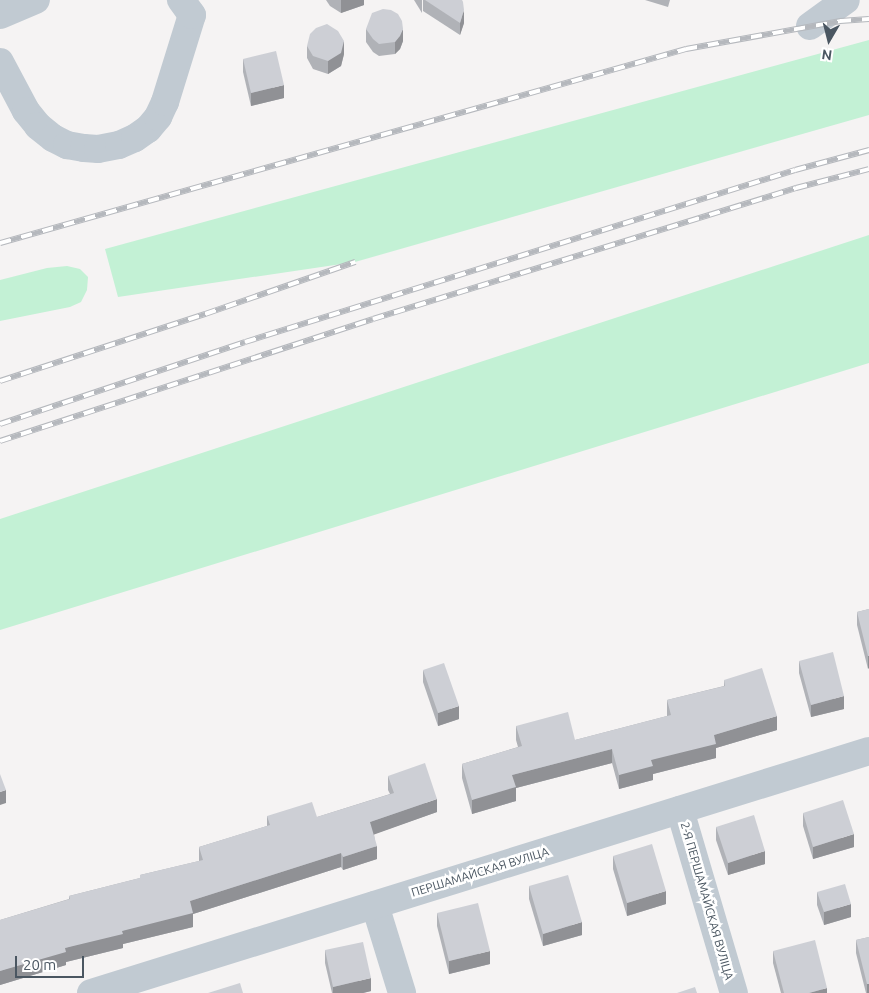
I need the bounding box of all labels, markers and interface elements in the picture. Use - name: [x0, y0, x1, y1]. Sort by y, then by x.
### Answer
- north arrow: [804, 15, 854, 65]
- text: N: [821, 46, 833, 64]
- street label: 2-Я ПЕРШАМАЙСКАЯ ВУЛІЦА: [678, 820, 736, 982]
- street label: ПЕРШАМАЙСКАЯ ВУЛІЦА: [409, 844, 551, 900]
- scale bar: [18, 946, 86, 978]
- text: 20 m: [23, 956, 56, 973]

